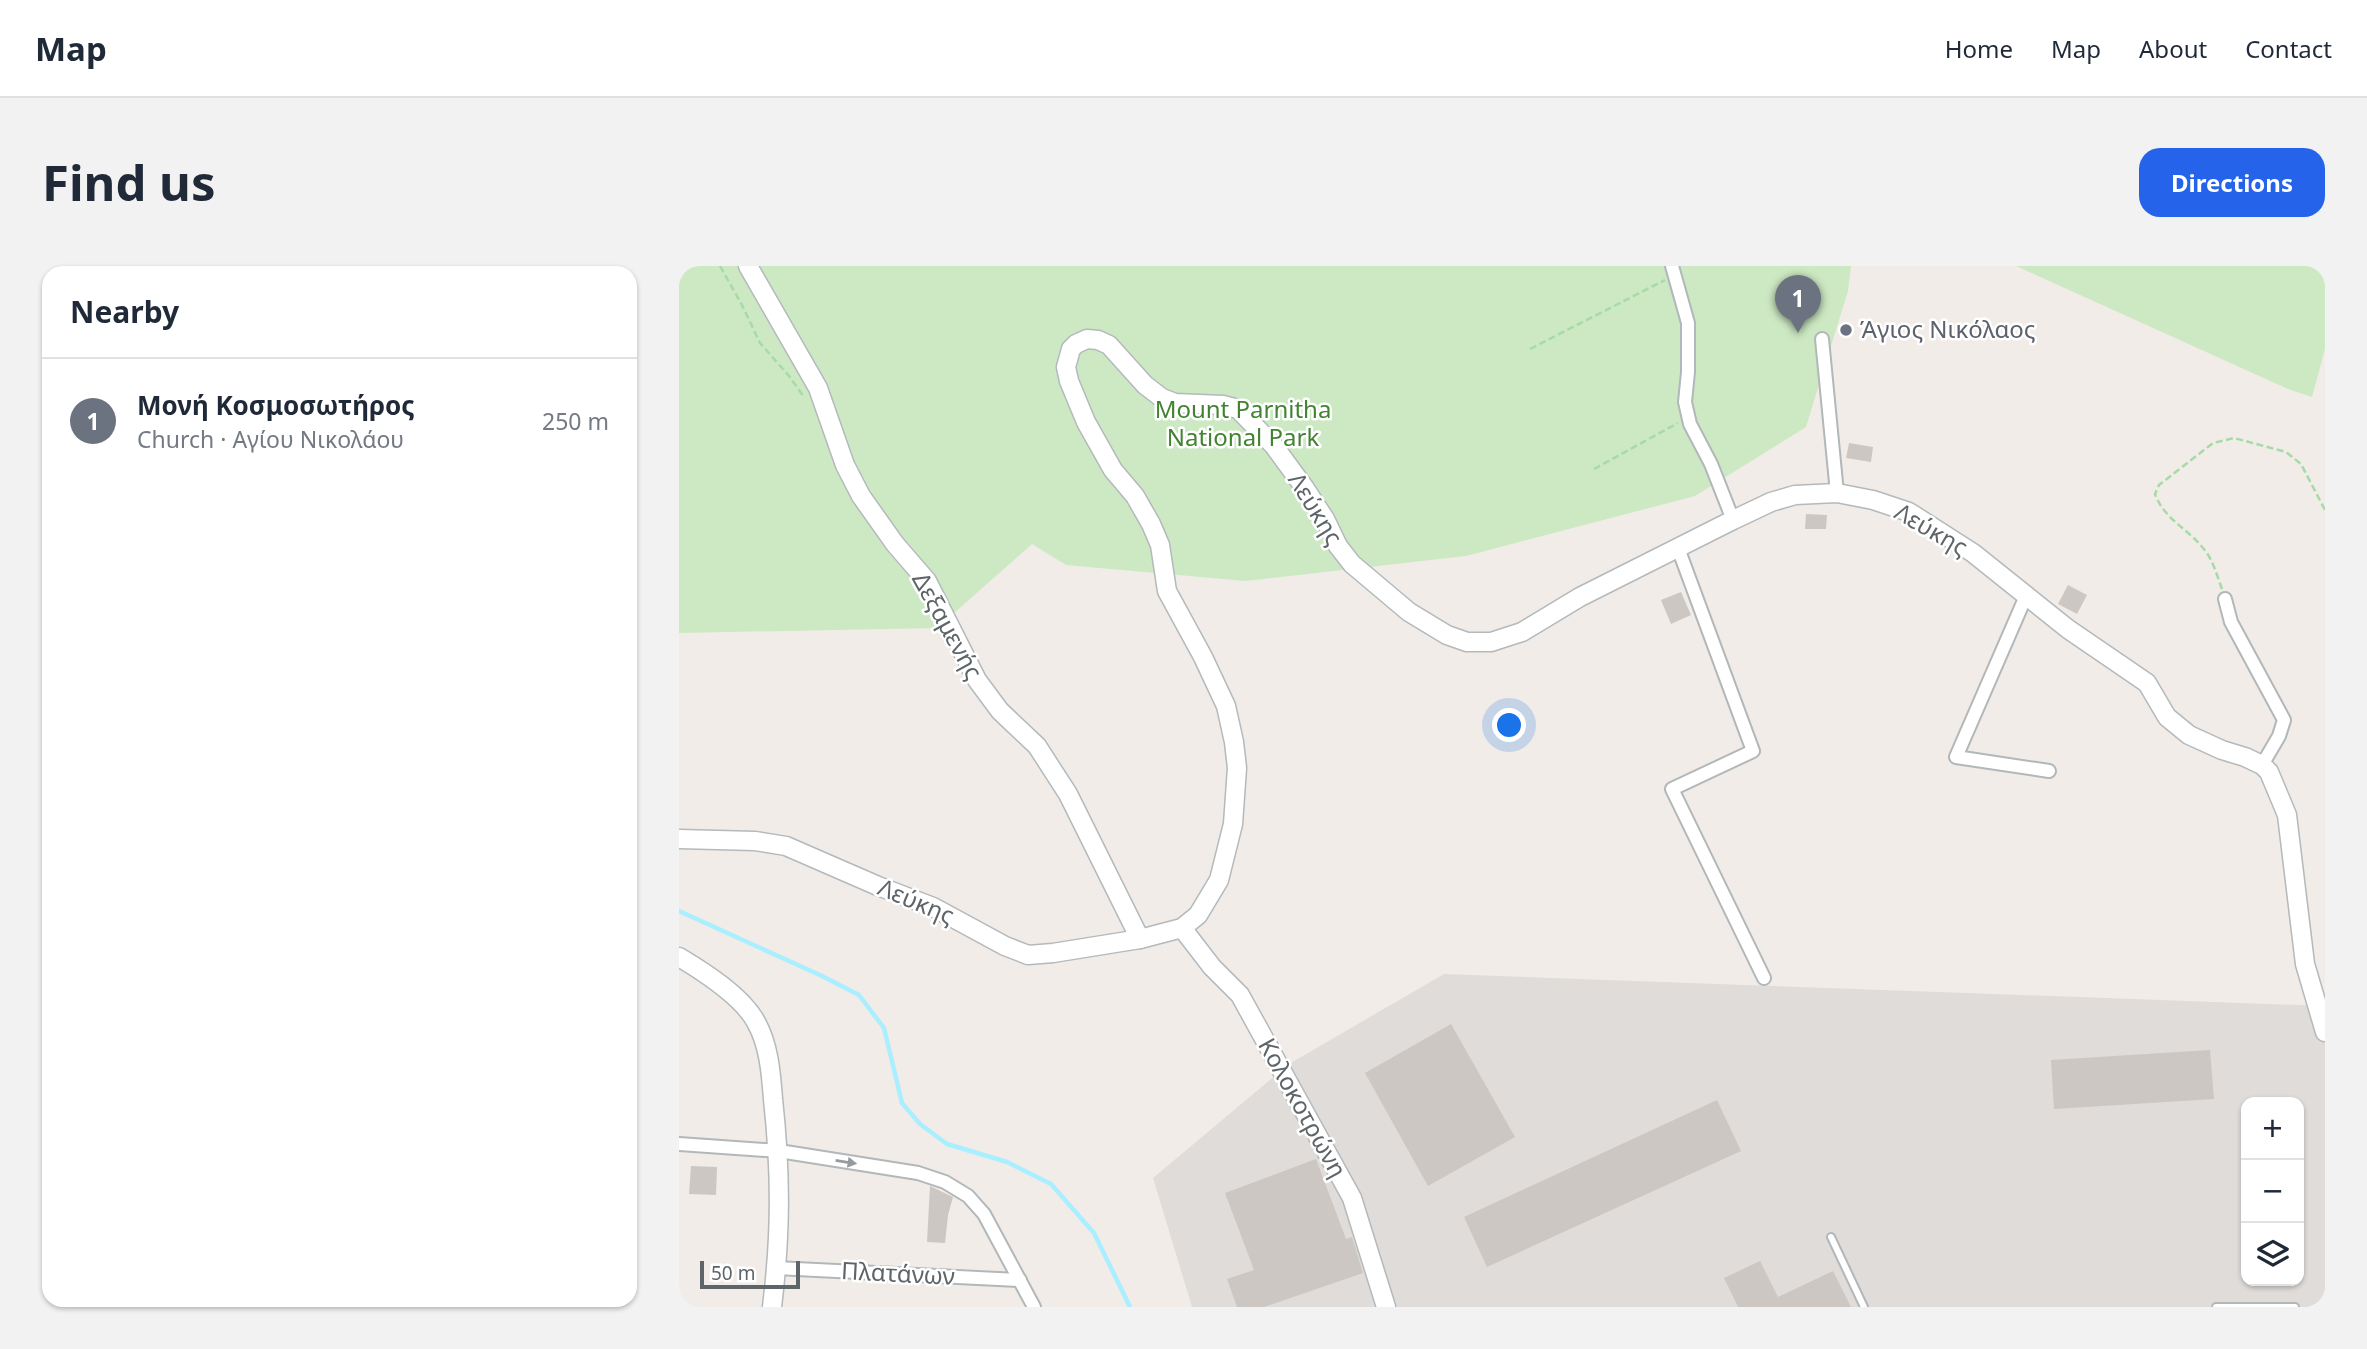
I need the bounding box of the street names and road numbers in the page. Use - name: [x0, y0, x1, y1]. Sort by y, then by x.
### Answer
- street label: Λεύκης: [1281, 466, 1351, 551]
- street label: Λεύκης: [1889, 495, 1974, 563]
- street label: Δεξαμενής: [905, 566, 991, 685]
- street label: Λεύκης: [874, 870, 960, 931]
- street label: Κολοκοτρώνη: [1251, 1032, 1355, 1183]
- street label: Πλατάνων: [840, 1253, 956, 1292]

